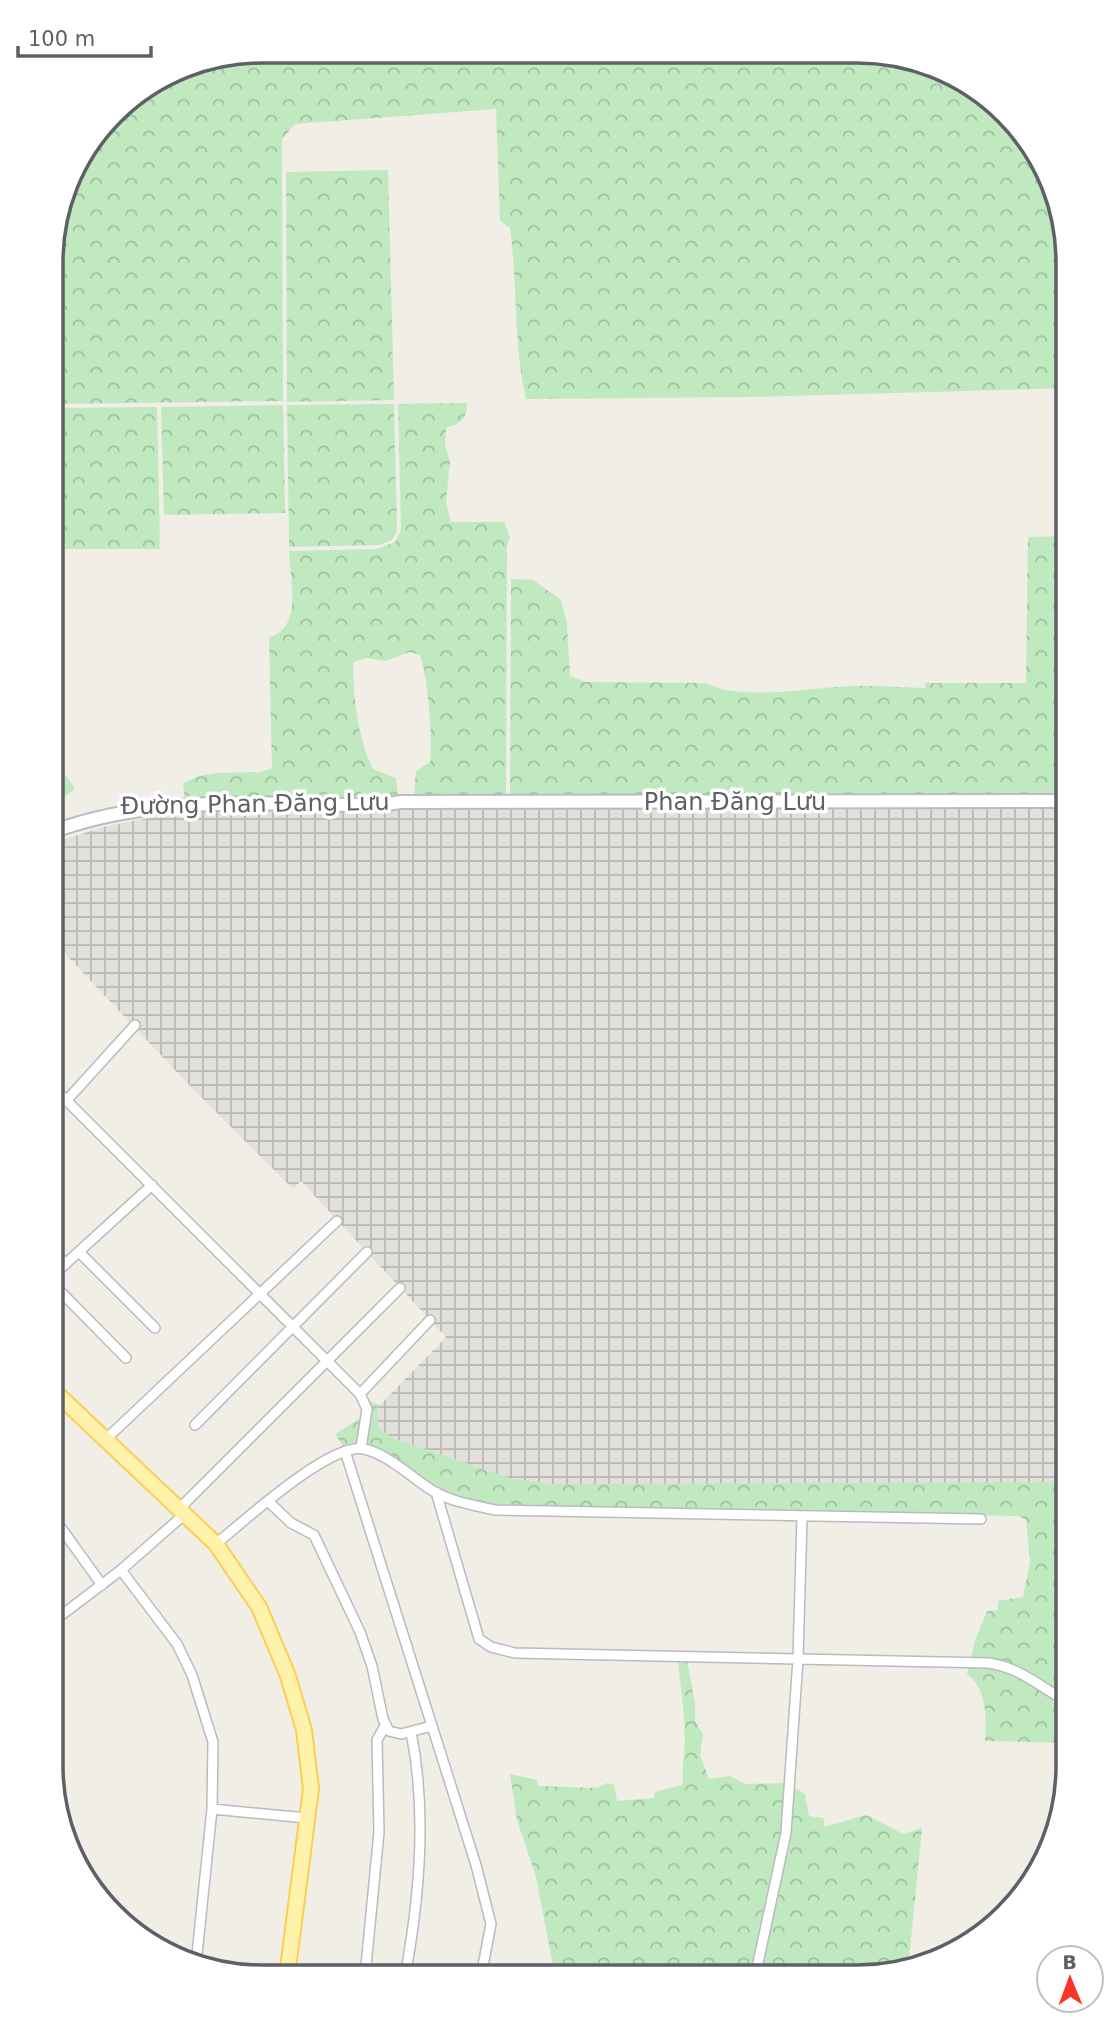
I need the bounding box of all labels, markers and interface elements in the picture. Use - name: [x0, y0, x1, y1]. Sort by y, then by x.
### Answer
- scale bar: [18, 14, 150, 58]
- text: 100 m: [28, 27, 95, 51]
- street label: Đường Phan Đăng Lưu: [120, 788, 390, 820]
- street label: Phan Đăng Lưu: [644, 788, 826, 816]
- north arrow: [1035, 1944, 1105, 2014]
- text: B: [1062, 1951, 1077, 1973]

